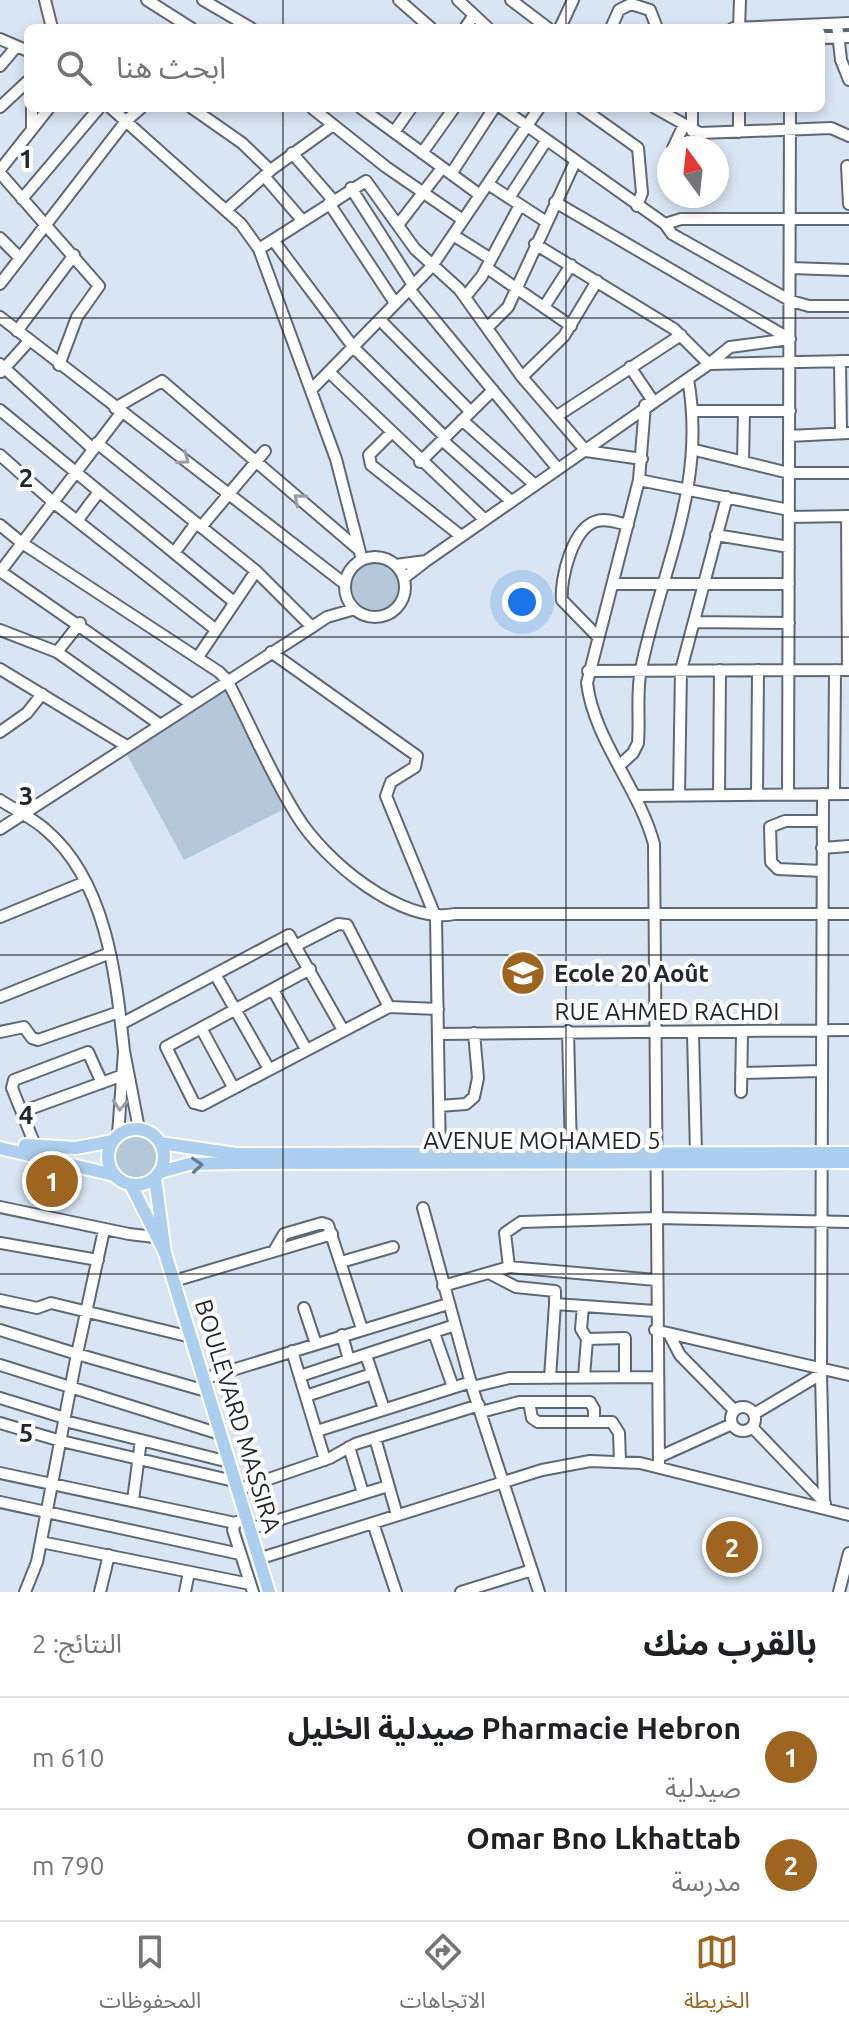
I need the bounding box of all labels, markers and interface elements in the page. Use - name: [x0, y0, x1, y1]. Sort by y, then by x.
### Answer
- search box: [24, 24, 825, 112]
- icon: search: [52, 46, 96, 90]
- text: ابحث هنا: [116, 50, 226, 84]
- north arrow: [657, 136, 729, 208]
- text: 1: [19, 144, 33, 173]
- one-way arrow: [175, 450, 190, 464]
- text: 2: [19, 463, 33, 492]
- one-way arrow: [293, 494, 308, 509]
- your location: [502, 582, 542, 622]
- text: 3: [19, 781, 33, 810]
- school or university icon: Ecole 20 Août: [499, 949, 547, 997]
- place label: Ecole 20 Août: [554, 960, 709, 987]
- street label: RUE AHMED RACHDI: [555, 998, 779, 1025]
- one-way arrow: [112, 1099, 129, 1112]
- text: 4: [19, 1100, 33, 1129]
- street label: AVENUE MOHAMED 5: [423, 1127, 661, 1154]
- pin: 1: [26, 1151, 78, 1211]
- one-way arrow: [191, 1157, 204, 1174]
- street label: BOULEVARD MASSIRA: [190, 1296, 286, 1536]
- text: 5: [19, 1418, 33, 1447]
- pin: 2: [706, 1517, 758, 1577]
- text: بالقرب منك: [643, 1623, 817, 1661]
- text: النتائج: 2: [32, 1629, 122, 1658]
- text: Pharmacie Hebron صيدلية الخليل: [288, 1711, 741, 1745]
- text: 610 m: [32, 1743, 104, 1772]
- text: 1: [784, 1743, 798, 1772]
- text: صيدلية: [665, 1773, 741, 1802]
- text: Omar Bno Lkhattab: [466, 1821, 741, 1855]
- text: 790 m: [32, 1851, 104, 1880]
- text: 2: [784, 1851, 798, 1880]
- text: مدرسة: [672, 1867, 741, 1896]
- tab: المحفوظات: [99, 1930, 201, 2024]
- tab: الاتجاهات: [400, 1930, 486, 2024]
- tab: الخريطة: [684, 1930, 750, 2024]

